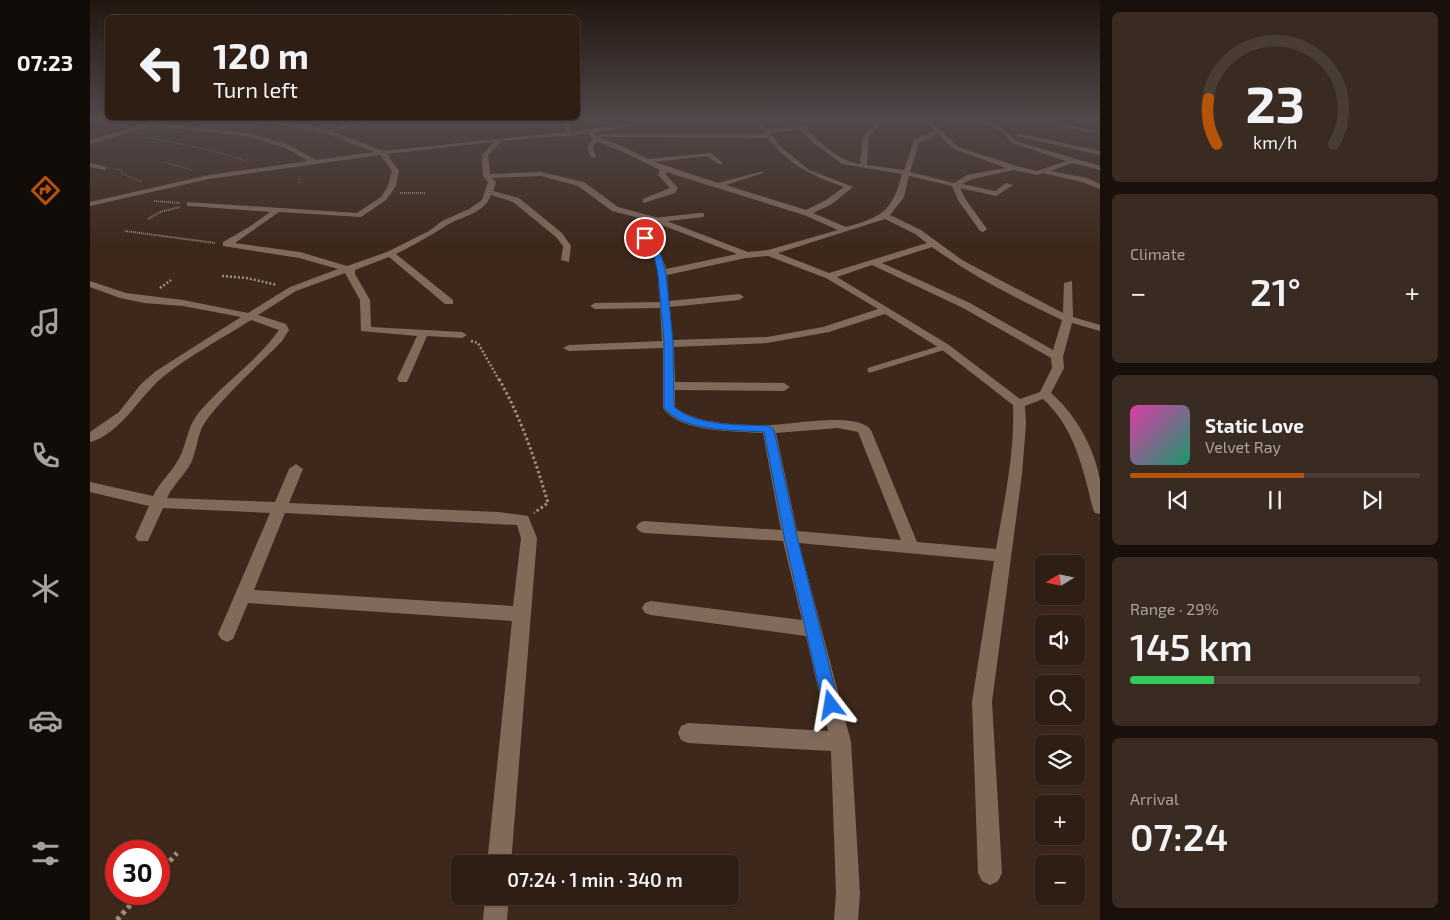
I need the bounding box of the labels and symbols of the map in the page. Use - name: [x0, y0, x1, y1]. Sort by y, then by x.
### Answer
- pin: [624, 217, 666, 259]
- north arrow: [1035, 555, 1085, 605]
- position arrow: [804, 678, 856, 730]
- speed limit sign: 30: [105, 840, 170, 905]

